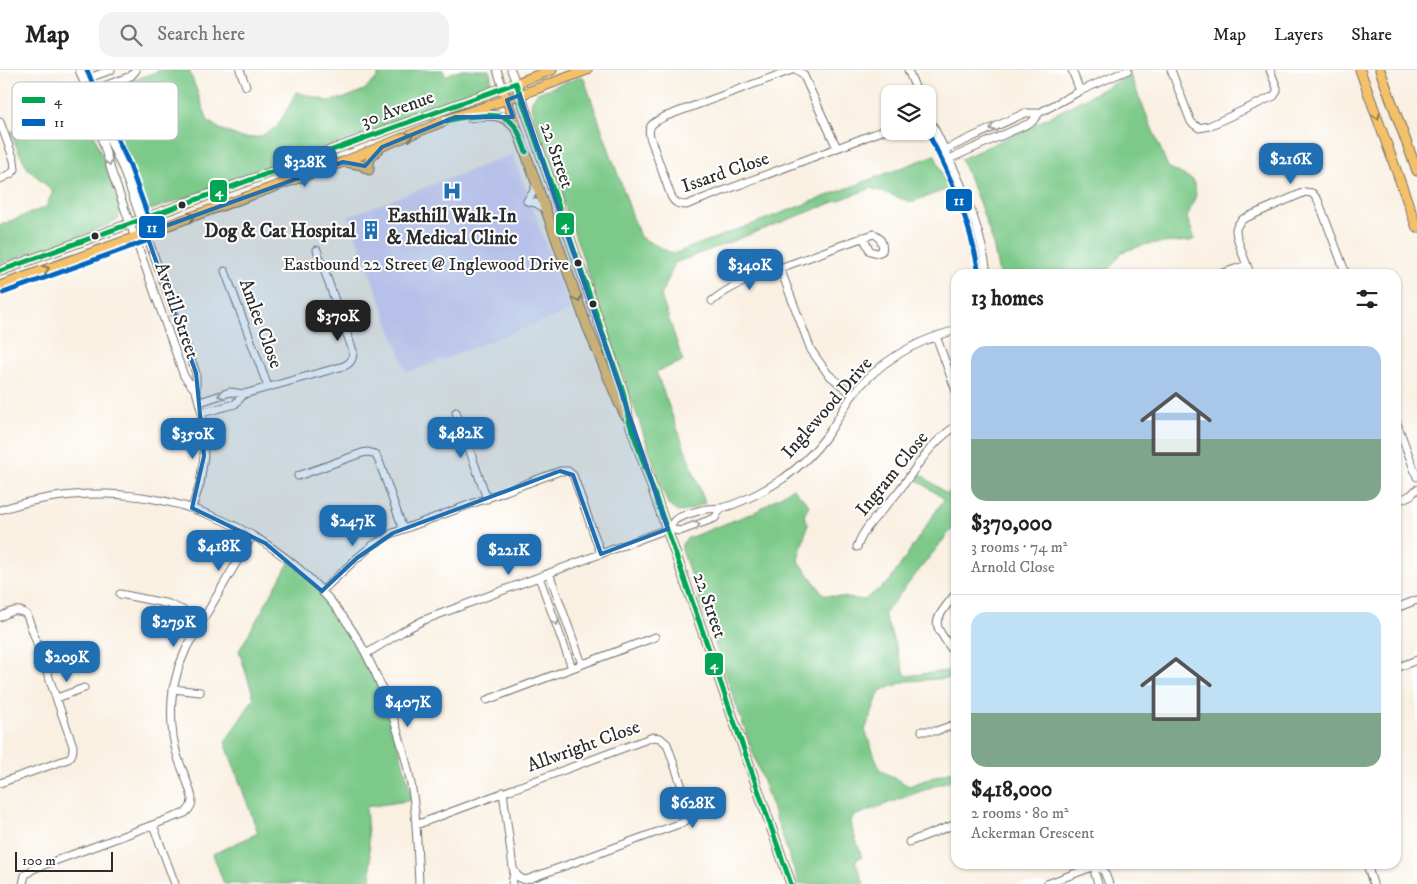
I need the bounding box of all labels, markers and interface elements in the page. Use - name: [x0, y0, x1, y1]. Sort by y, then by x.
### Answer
- search box: [99, 12, 449, 57]
- text: Map: [25, 20, 69, 50]
- icon: search: [117, 21, 145, 49]
- text: Search here: [157, 23, 245, 46]
- text: Map: [1213, 24, 1246, 46]
- text: Layers: [1274, 24, 1323, 46]
- text: Share: [1351, 24, 1392, 46]
- legend: [12, 82, 178, 140]
- map controls: [881, 85, 936, 140]
- button: layers: [881, 85, 936, 140]
- street label: 30 Avenue: [358, 86, 437, 133]
- text: 4: [54, 92, 63, 110]
- one-way arrow: [1371, 111, 1381, 120]
- text: 11: [54, 114, 64, 132]
- street label: 22 Street: [535, 120, 578, 191]
- one-way arrow: [989, 121, 998, 132]
- one-way arrow: [405, 131, 414, 142]
- pin: $216K: [1256, 142, 1326, 185]
- pin: $328K: [270, 146, 340, 188]
- street label: Issard Close: [679, 147, 772, 198]
- text: $216K: [1270, 149, 1312, 169]
- text: $328K: [284, 152, 326, 172]
- one-way arrow: [103, 158, 113, 166]
- line badge: 4: [209, 179, 228, 203]
- hospital icon: Easthill Walk-In & Medical Clinic: [441, 180, 463, 202]
- text: 4: [214, 183, 224, 201]
- line badge: 11: [945, 188, 973, 212]
- text: 11: [954, 192, 964, 210]
- unlabelled marker: [177, 200, 187, 210]
- place label: Easthill Walk-In & Medical Clinic: [387, 205, 518, 250]
- one-way arrow: [187, 212, 195, 222]
- line badge: 4: [555, 212, 575, 236]
- line badge: 11: [138, 215, 166, 239]
- text: 4: [560, 216, 570, 234]
- text: 11: [147, 219, 157, 237]
- building icon: Dog & Cat Hospital: [360, 219, 382, 241]
- place label: Dog & Cat Hospital: [204, 220, 356, 243]
- unlabelled marker: [90, 231, 100, 241]
- pin: $340K: [715, 248, 785, 291]
- place label: Eastbound 22 Street @ Inglewood Drive: [283, 254, 569, 276]
- text: $340K: [728, 255, 772, 275]
- marker: Eastbound 22 Street @ Inglewood Drive: [573, 258, 583, 268]
- street label: Averill Street: [149, 259, 204, 362]
- one-way arrow: [41, 265, 50, 275]
- street label: Amlee Close: [234, 276, 287, 372]
- icon: filters: [1353, 285, 1381, 313]
- text: 13 homes: [971, 286, 1044, 312]
- one-way arrow: [572, 294, 582, 303]
- unlabelled marker: [588, 299, 598, 309]
- pin: $370K: [303, 300, 373, 342]
- text: $370K: [317, 306, 359, 326]
- street label: Inglewood Drive: [777, 352, 878, 463]
- icon: home: [1131, 379, 1221, 469]
- one-way arrow: [218, 390, 226, 400]
- pin: $482K: [426, 416, 496, 459]
- pin: $350K: [158, 418, 228, 460]
- text: $482K: [438, 423, 484, 443]
- text: $350K: [172, 424, 214, 444]
- street label: Ingram Close: [851, 427, 933, 521]
- pin: $247K: [318, 504, 388, 547]
- text: $247K: [331, 511, 375, 531]
- text: $370,000: [971, 511, 1052, 537]
- one-way arrow: [692, 520, 701, 531]
- pin: $418K: [184, 530, 254, 572]
- pin: $221K: [474, 534, 544, 576]
- text: $418K: [197, 536, 241, 556]
- text: 3 rooms · 74 m²: [971, 537, 1068, 557]
- text: $221K: [488, 540, 530, 560]
- text: Arnold Close: [971, 557, 1055, 577]
- street label: 22 Street: [688, 570, 731, 641]
- pin: $279K: [139, 606, 209, 648]
- text: $279K: [152, 612, 196, 632]
- one-way arrow: [550, 618, 560, 626]
- pin: $209K: [32, 640, 102, 683]
- icon: home: [1131, 644, 1221, 734]
- text: $209K: [45, 647, 89, 667]
- line badge: 4: [704, 652, 724, 676]
- text: 4: [709, 656, 719, 674]
- pin: $407K: [373, 686, 443, 728]
- text: $407K: [385, 692, 431, 712]
- street label: Allwright Close: [524, 715, 643, 777]
- text: $418,000: [971, 777, 1052, 803]
- pin: $628K: [658, 786, 728, 829]
- text: $628K: [671, 793, 715, 813]
- text: 2 rooms · 80 m²: [971, 803, 1069, 823]
- text: Ackerman Crescent: [971, 823, 1094, 843]
- scale bar: [15, 849, 112, 872]
- text: 100 m: [22, 852, 56, 870]

